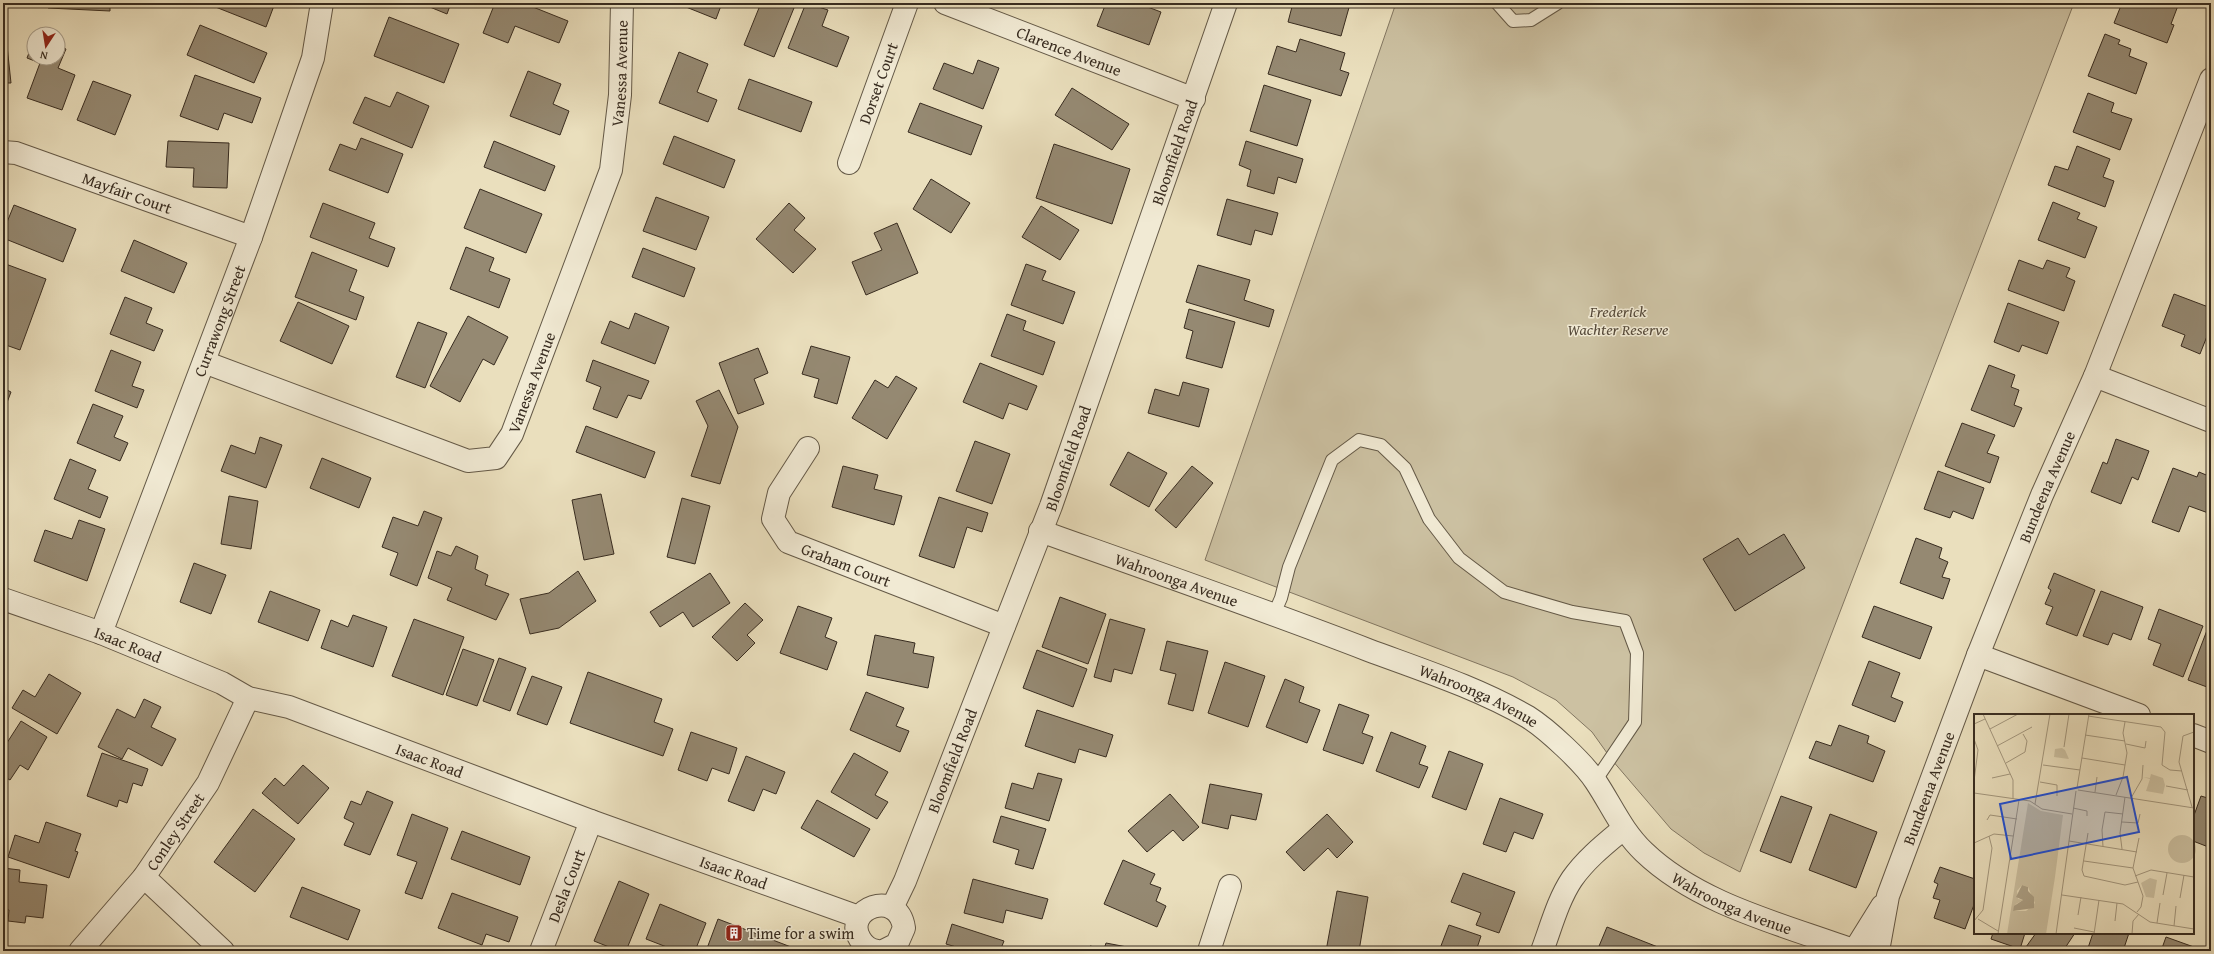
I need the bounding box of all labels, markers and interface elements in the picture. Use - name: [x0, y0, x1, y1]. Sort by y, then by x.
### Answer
- street label: Vanessa Avenue: [604, 20, 634, 128]
- street label: Clarence Avenue: [1013, 20, 1125, 82]
- north arrow: [26, 26, 66, 66]
- street label: Dorset Court: [852, 39, 904, 127]
- text: N: [38, 47, 49, 64]
- street label: Bloomfield Road: [1145, 96, 1204, 208]
- street label: Mayfair Court: [79, 166, 176, 220]
- street label: Currawong Street: [187, 261, 252, 380]
- park label: Frederick Wachter Reserve: [1567, 299, 1669, 341]
- street label: Vanessa Avenue: [501, 328, 561, 437]
- street label: Bloomfield Road: [1038, 402, 1097, 514]
- street label: Bundeena Avenue: [2012, 427, 2081, 546]
- street label: Graham Court: [798, 536, 895, 593]
- street label: Wahroonga Avenue: [1112, 547, 1242, 613]
- street label: Isaac Road: [91, 620, 166, 669]
- street label: Wahroonga Avenue: [1416, 658, 1544, 733]
- street label: Bloomfield Road: [921, 705, 983, 816]
- inset map: [1974, 714, 2194, 934]
- street label: Bundeena Avenue: [1896, 728, 1960, 848]
- street label: Isaac Road: [392, 736, 467, 784]
- street label: Conley Street: [140, 787, 210, 875]
- street label: Desla Court: [541, 845, 591, 926]
- street label: Isaac Road: [696, 849, 771, 895]
- street label: Wahroonga Avenue: [1667, 866, 1795, 940]
- place label: Time for a swim: [747, 921, 854, 945]
- building icon: Time for a swim: [724, 923, 744, 943]

